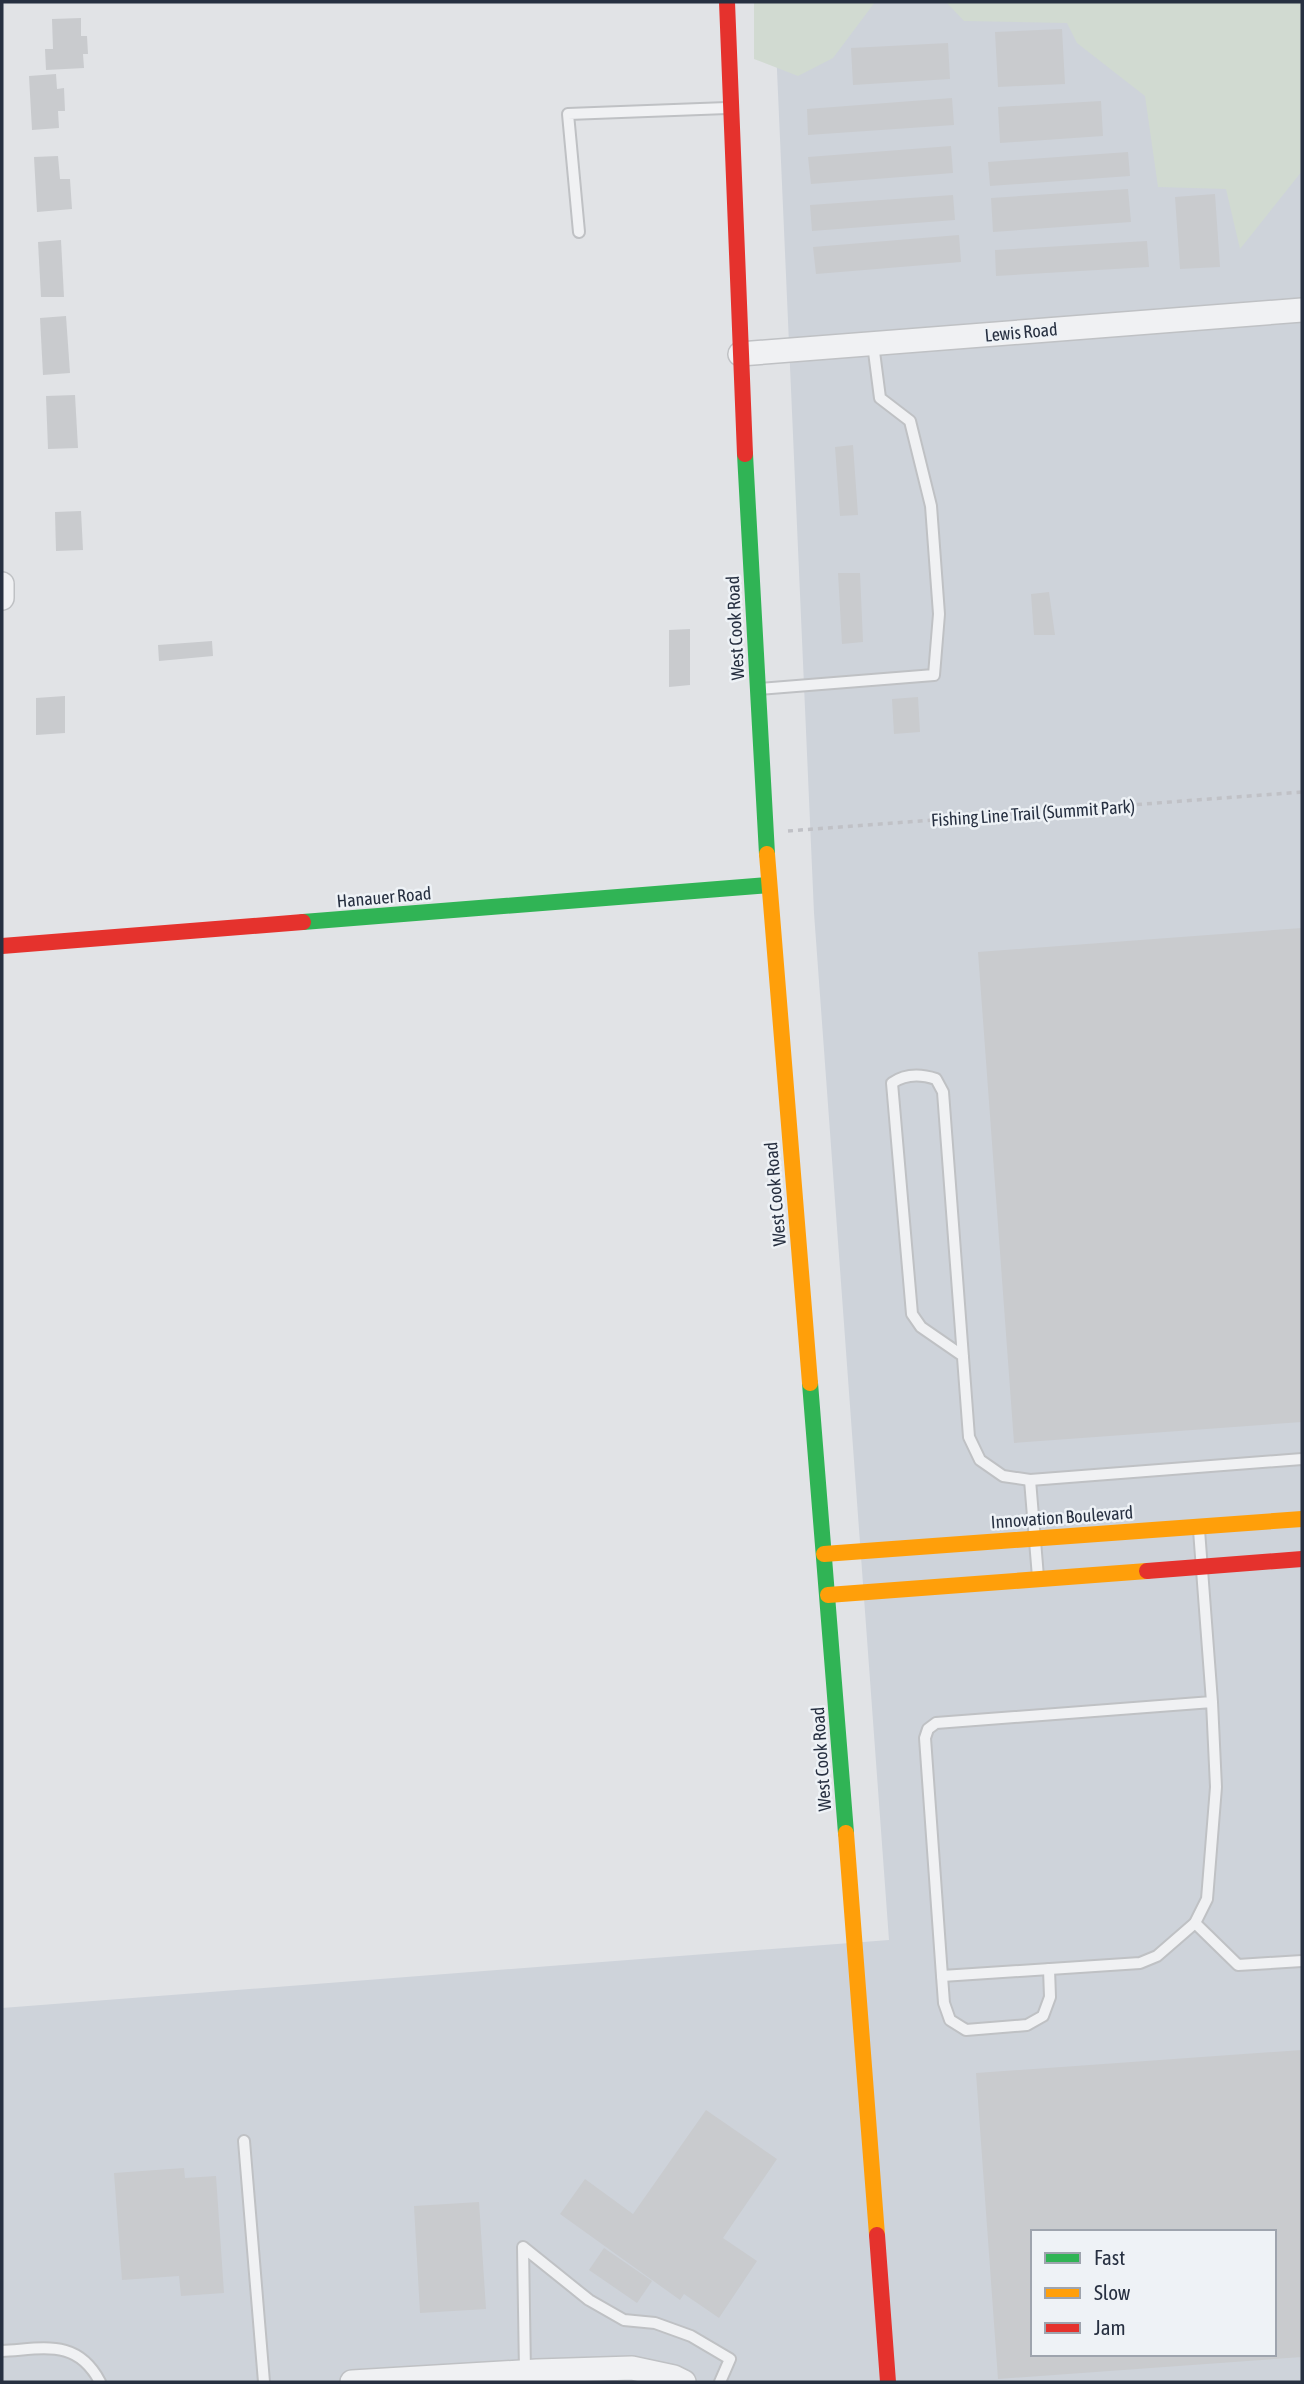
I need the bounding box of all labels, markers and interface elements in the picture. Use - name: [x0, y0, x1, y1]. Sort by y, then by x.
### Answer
- street label: Lewis Road: [984, 318, 1058, 346]
- street label: West Cook Road: [722, 575, 748, 681]
- street label: Fishing Line Trail (Summit Park): [930, 795, 1136, 831]
- street label: Hanauer Road: [336, 882, 432, 912]
- street label: West Cook Road: [760, 1141, 790, 1247]
- street label: Innovation Boulevard: [990, 1502, 1134, 1532]
- street label: West Cook Road: [807, 1706, 835, 1812]
- legend: [1031, 2230, 1276, 2356]
- text: Fast: [1094, 2245, 1125, 2269]
- text: Slow: [1094, 2280, 1131, 2304]
- text: Jam: [1094, 2315, 1126, 2339]

